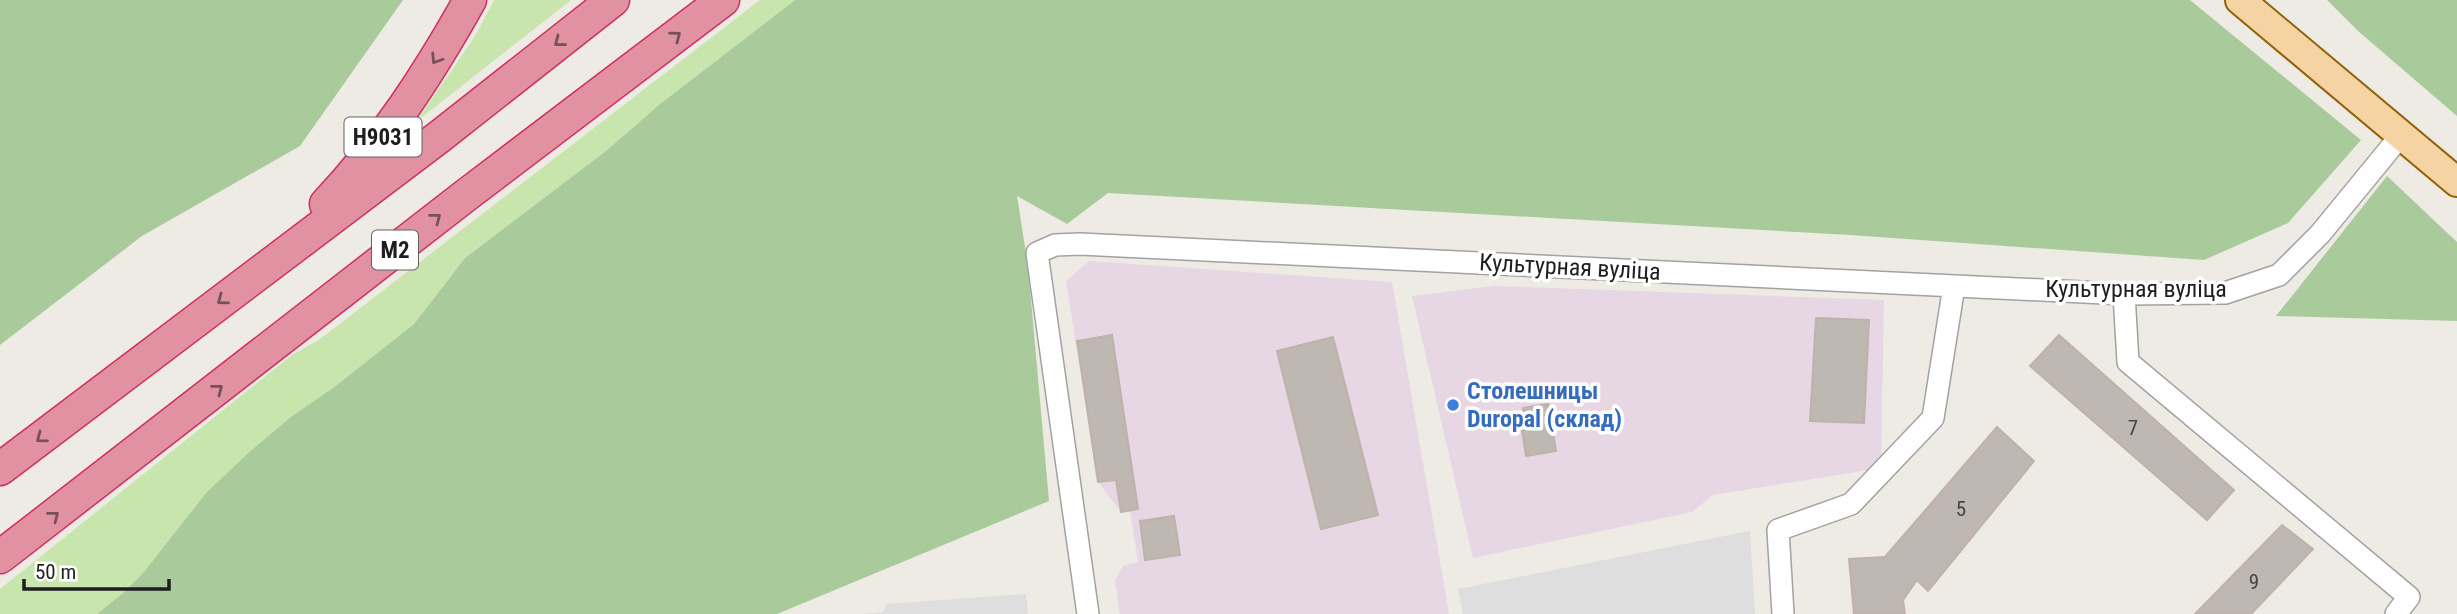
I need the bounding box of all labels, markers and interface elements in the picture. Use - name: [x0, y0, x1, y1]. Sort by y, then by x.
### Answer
- one-way arrow: [668, 32, 681, 44]
- one-way arrow: [555, 34, 567, 47]
- one-way arrow: [431, 52, 444, 65]
- road number: Н9031: [344, 118, 422, 156]
- one-way arrow: [428, 214, 440, 227]
- road number: М2: [372, 230, 418, 270]
- street label: Культурная вуліца: [1479, 248, 1661, 286]
- street label: Культурная вуліца: [2045, 275, 2227, 303]
- one-way arrow: [217, 291, 230, 304]
- place label: Столешницы Duropal (склад): [1467, 377, 1622, 433]
- one-way arrow: [211, 385, 223, 398]
- marker: Столешницы Duropal (склад): [1445, 397, 1461, 413]
- house number: 7: [2128, 416, 2138, 440]
- one-way arrow: [36, 429, 49, 442]
- house number: 5: [1956, 497, 1966, 521]
- one-way arrow: [46, 511, 59, 524]
- scale bar: [24, 548, 170, 592]
- text: 50 m: [35, 560, 76, 584]
- house number: 9: [2249, 570, 2259, 594]

